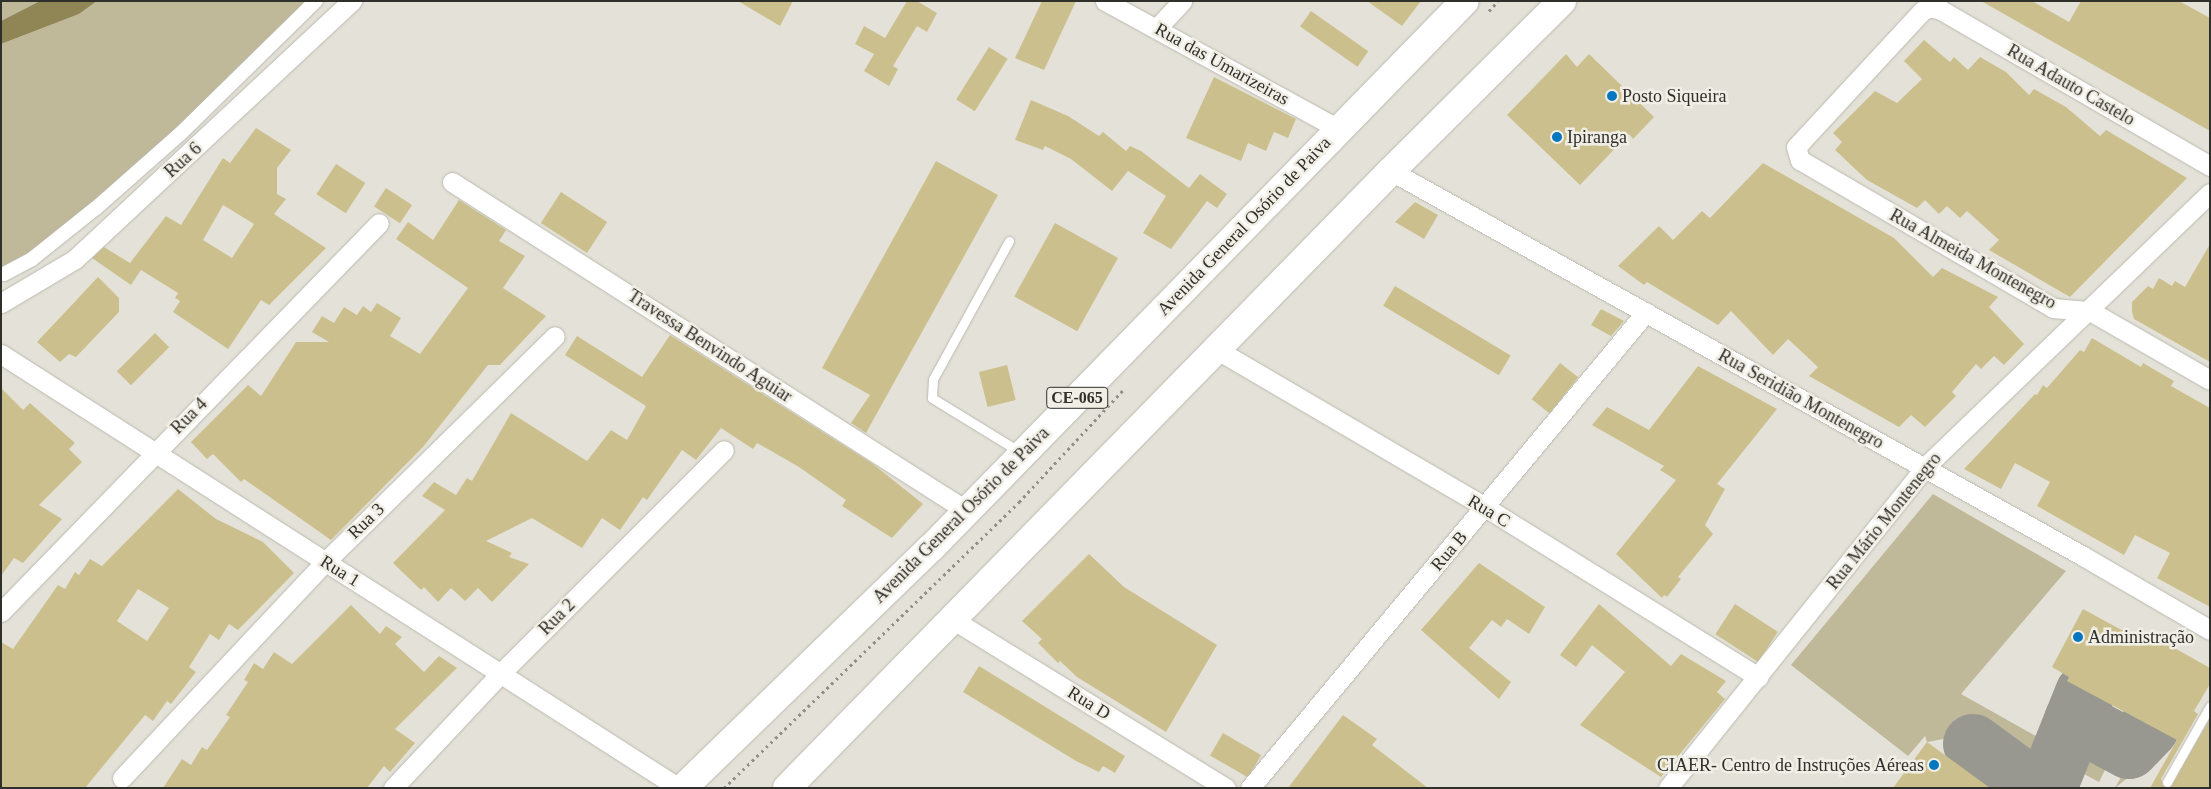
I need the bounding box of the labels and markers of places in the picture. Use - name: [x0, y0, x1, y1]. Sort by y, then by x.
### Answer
- place label: Posto Siqueira: [1622, 85, 1727, 107]
- marker: Posto Siqueira: [1606, 90, 1618, 102]
- place label: Ipiranga: [1567, 126, 1627, 148]
- marker: Ipiranga: [1551, 131, 1563, 143]
- place label: Administração: [2088, 626, 2194, 648]
- marker: Administração: [2072, 631, 2084, 643]
- place label: CIAER- Centro de Instruções Aéreas: [1656, 754, 1924, 776]
- marker: CIAER- Centro de Instruções Aéreas: [1928, 759, 1940, 771]

